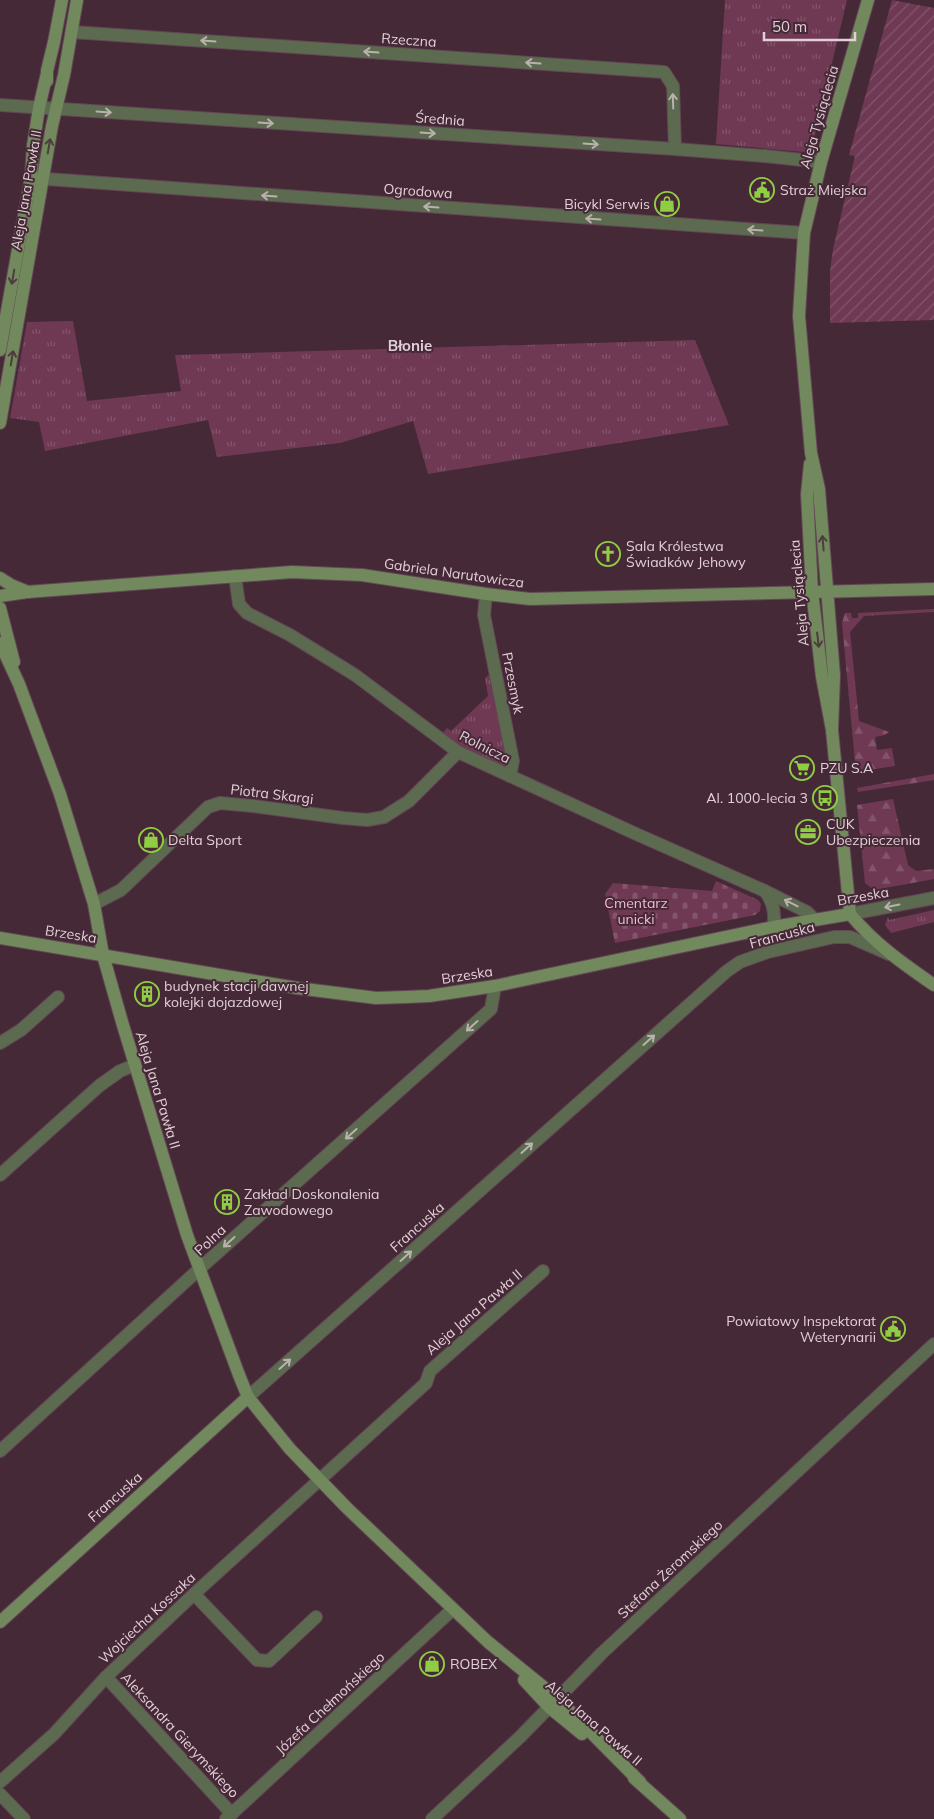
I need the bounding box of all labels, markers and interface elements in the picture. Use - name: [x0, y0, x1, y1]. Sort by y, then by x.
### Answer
- scale bar: [764, 10, 855, 42]
- text: 50 m: [772, 17, 807, 36]
- street label: Rzeczna: [381, 29, 437, 51]
- one-way arrow: [201, 36, 217, 46]
- one-way arrow: [363, 48, 379, 57]
- one-way arrow: [525, 59, 541, 68]
- street label: Aleja Tysiąclecia: [796, 63, 842, 171]
- one-way arrow: [669, 93, 678, 109]
- one-way arrow: [96, 107, 112, 116]
- street label: Średnia: [415, 108, 465, 130]
- one-way arrow: [258, 118, 274, 127]
- street label: Aleja Jana Pawła II: [7, 128, 45, 252]
- one-way arrow: [420, 129, 436, 138]
- one-way arrow: [44, 138, 54, 154]
- one-way arrow: [582, 139, 598, 148]
- public building icon: Straż Miejska: [749, 177, 775, 203]
- street label: Ogrodowa: [383, 180, 453, 202]
- place label: Straż Miejska: [780, 181, 867, 199]
- one-way arrow: [261, 191, 277, 200]
- shop icon: Bicykl Serwis: [654, 191, 680, 217]
- place label: Bicykl Serwis: [564, 195, 650, 213]
- one-way arrow: [423, 203, 439, 212]
- one-way arrow: [585, 214, 601, 223]
- one-way arrow: [747, 226, 763, 235]
- one-way arrow: [8, 268, 17, 284]
- district label: Błonie: [388, 336, 432, 355]
- one-way arrow: [7, 350, 17, 366]
- one-way arrow: [818, 535, 828, 551]
- place label: Sala Królestwa Świadków Jehowy: [626, 537, 746, 571]
- street label: Aleja Tysiąclecia: [785, 539, 813, 647]
- church icon: Sala Królestwa Świadków Jehowy: [595, 541, 621, 567]
- street label: Gabriela Narutowicza: [383, 554, 525, 592]
- one-way arrow: [813, 631, 823, 647]
- street label: Przesmyk: [498, 651, 528, 716]
- street label: Rolnicza: [456, 727, 514, 767]
- supermarket icon: PZU S.A: [789, 755, 815, 781]
- place label: PZU S.A: [820, 759, 874, 777]
- street label: Piotra Skargi: [230, 780, 314, 808]
- bus stop icon: Al. 1000-lecia 3: [812, 785, 838, 811]
- place label: Al. 1000-lecia 3: [706, 789, 808, 807]
- place label: CUK Ubezpieczenia: [826, 815, 920, 849]
- office icon: CUK Ubezpieczenia: [795, 819, 821, 845]
- shop icon: Delta Sport: [138, 827, 164, 853]
- place label: Delta Sport: [168, 831, 242, 849]
- street label: Brzeska: [836, 883, 890, 909]
- park label: Cmentarz unicki: [604, 894, 668, 928]
- one-way arrow: [783, 898, 798, 908]
- one-way arrow: [884, 901, 900, 911]
- street label: Francuska: [747, 918, 817, 952]
- street label: Brzeska: [44, 921, 98, 947]
- street label: Brzeska: [440, 962, 494, 988]
- place label: budynek stacji dawnej kolejki dojazdowej: [164, 977, 308, 1011]
- building icon: budynek stacji dawnej kolejki dojazdowej: [134, 981, 160, 1007]
- one-way arrow: [465, 1020, 478, 1032]
- street label: Aleja Jana Pawła II: [132, 1029, 184, 1151]
- one-way arrow: [642, 1034, 655, 1046]
- one-way arrow: [344, 1128, 357, 1140]
- one-way arrow: [521, 1142, 534, 1154]
- place label: Zakład Doskonalenia Zawodowego: [244, 1185, 380, 1219]
- building icon: Zakład Doskonalenia Zawodowego: [214, 1189, 240, 1215]
- street label: Francuska: [386, 1198, 448, 1256]
- street label: Polna: [190, 1221, 230, 1259]
- one-way arrow: [223, 1236, 236, 1248]
- one-way arrow: [400, 1250, 413, 1262]
- street label: Aleja Jana Pawła II: [422, 1265, 526, 1359]
- place label: Powiatowy Inspektorat Weterynarii: [726, 1312, 876, 1346]
- public building icon: Powiatowy Inspektorat Weterynarii: [880, 1316, 906, 1342]
- one-way arrow: [278, 1359, 291, 1370]
- street label: Francuska: [84, 1468, 146, 1526]
- street label: Stefana Żeromskiego: [614, 1516, 726, 1622]
- street label: Wojciecha Kossaka: [95, 1569, 199, 1667]
- street label: Józefa Chełmońskiego: [272, 1648, 388, 1758]
- shop icon: ROBEX: [419, 1651, 445, 1677]
- place label: ROBEX: [450, 1655, 497, 1673]
- street label: Aleksandra Gierymskiego: [117, 1668, 243, 1802]
- street label: Aleja Jana Pawła II: [542, 1676, 646, 1770]

